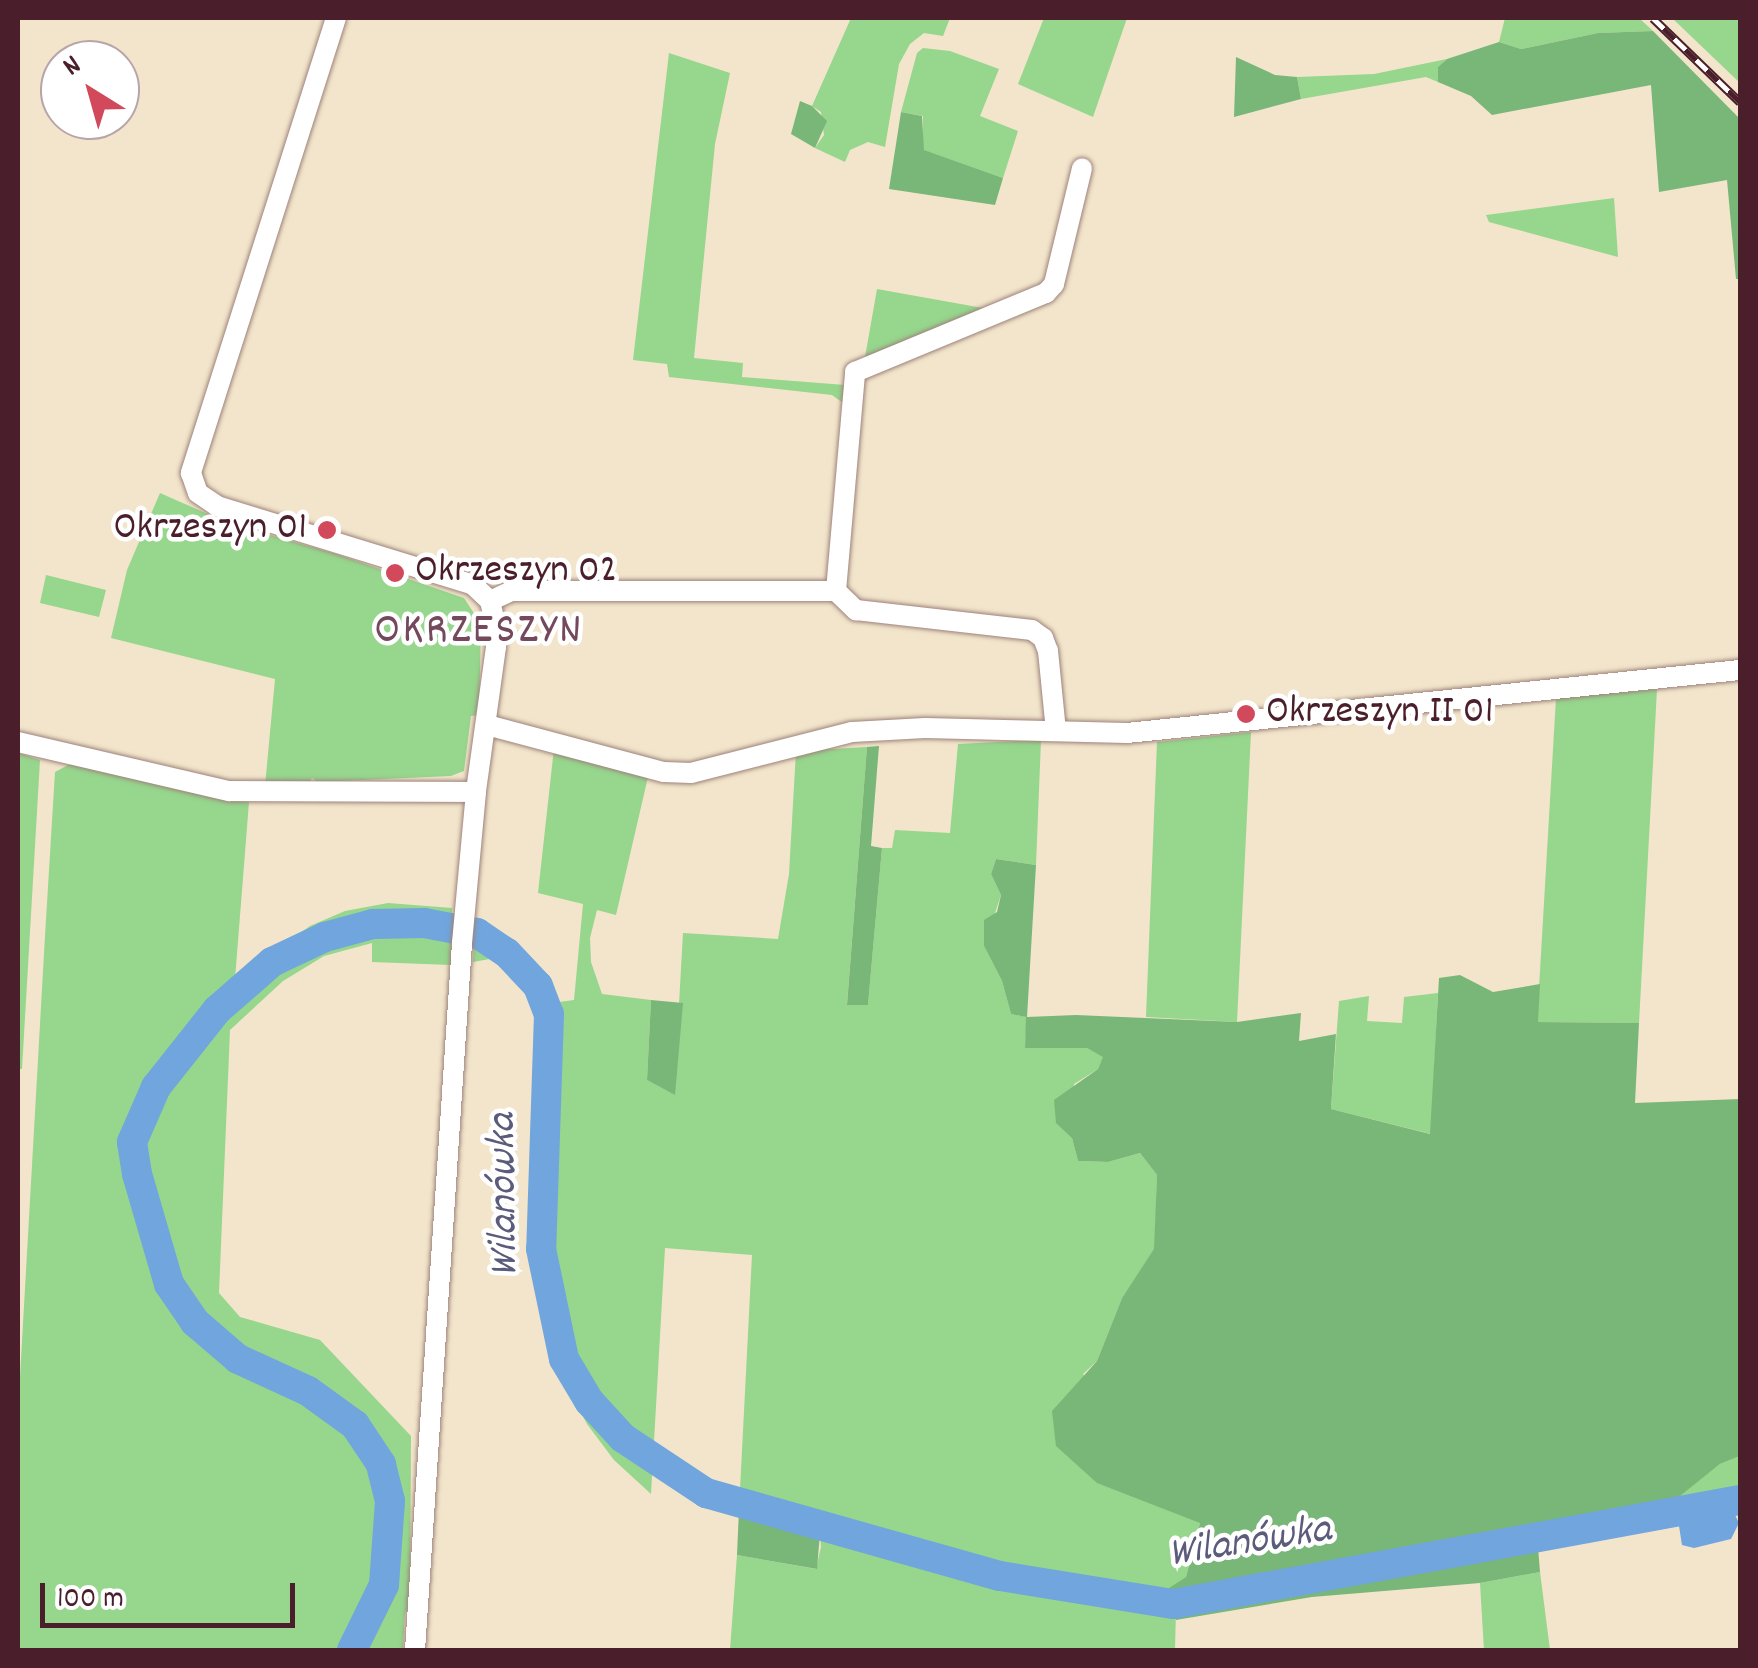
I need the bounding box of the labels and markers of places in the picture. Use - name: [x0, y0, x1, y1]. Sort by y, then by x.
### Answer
- place label: Okrzeszyn 01: [114, 506, 307, 554]
- marker: Okrzeszyn 01: [316, 519, 338, 541]
- place label: Okrzeszyn 02: [415, 549, 617, 597]
- marker: Okrzeszyn 02: [384, 562, 406, 584]
- place label: Okrzeszyn II 01: [1266, 690, 1493, 738]
- marker: Okrzeszyn II 01: [1235, 703, 1257, 725]

